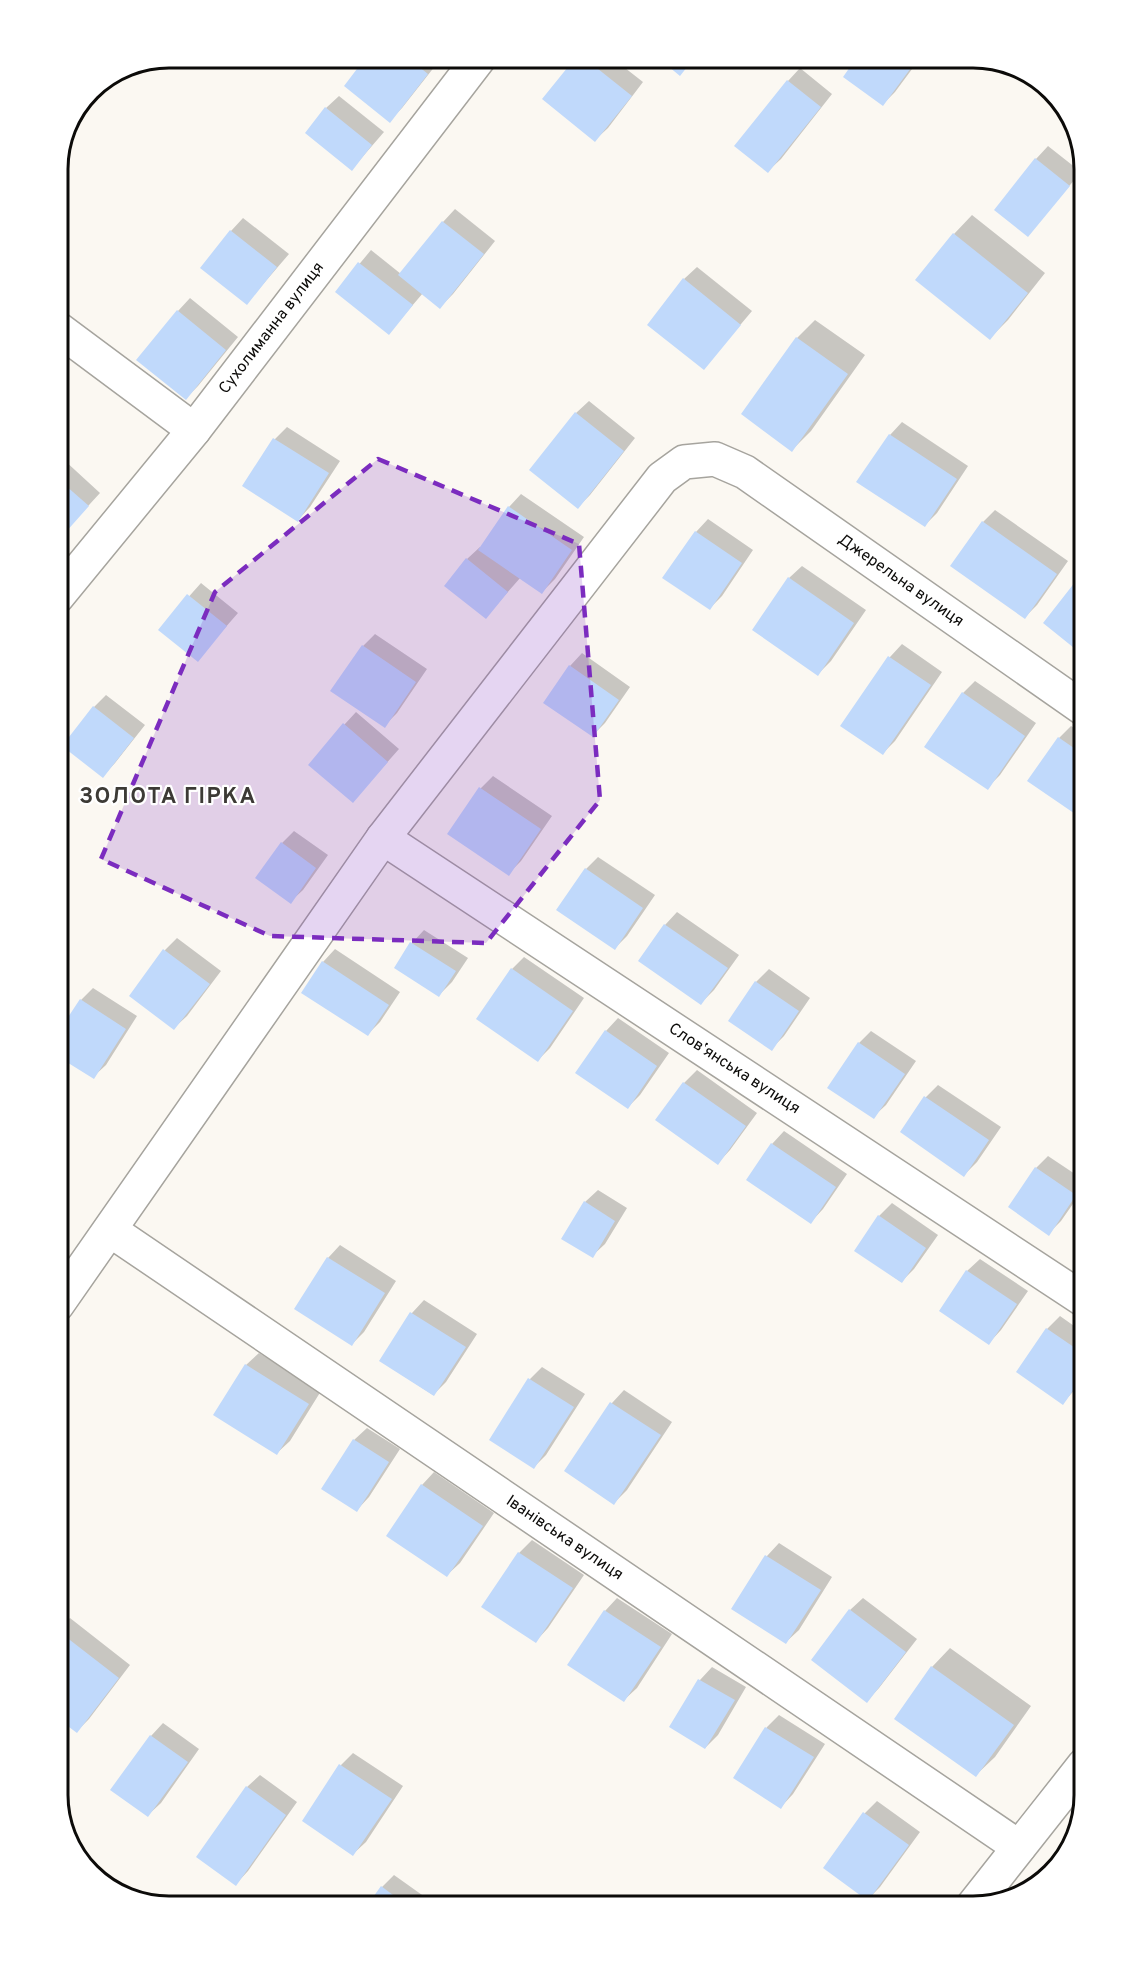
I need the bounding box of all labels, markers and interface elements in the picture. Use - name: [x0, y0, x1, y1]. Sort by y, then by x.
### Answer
- street label: Сухолиманна вулиця: [215, 258, 329, 398]
- street label: Джерельна вулиця: [834, 530, 967, 632]
- district label: ЗОЛОТА ГІРКА: [79, 784, 257, 811]
- street label: Словʼянська вулиця: [664, 1019, 804, 1119]
- street label: Іванівська вулиця: [502, 1491, 627, 1585]

